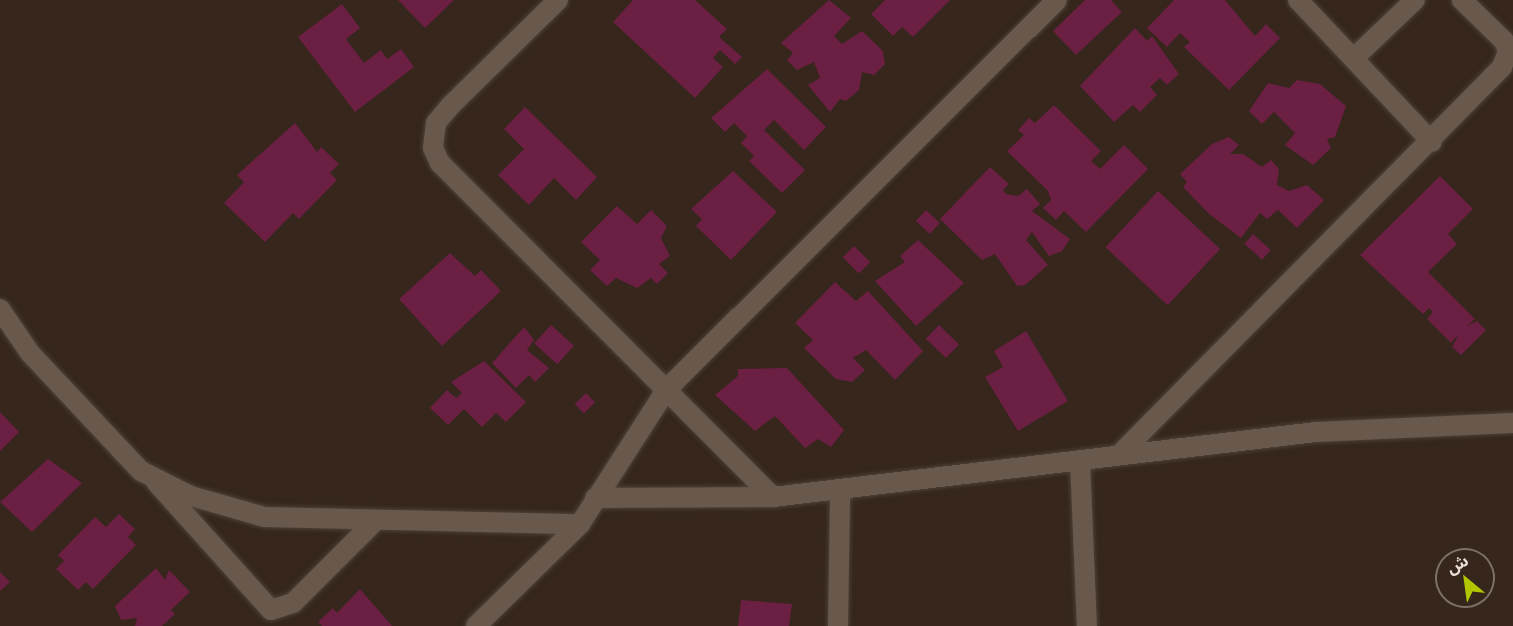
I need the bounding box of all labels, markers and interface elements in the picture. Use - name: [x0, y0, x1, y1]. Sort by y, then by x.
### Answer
- north arrow: [1435, 548, 1495, 608]
- text: ش: [1442, 549, 1472, 579]

